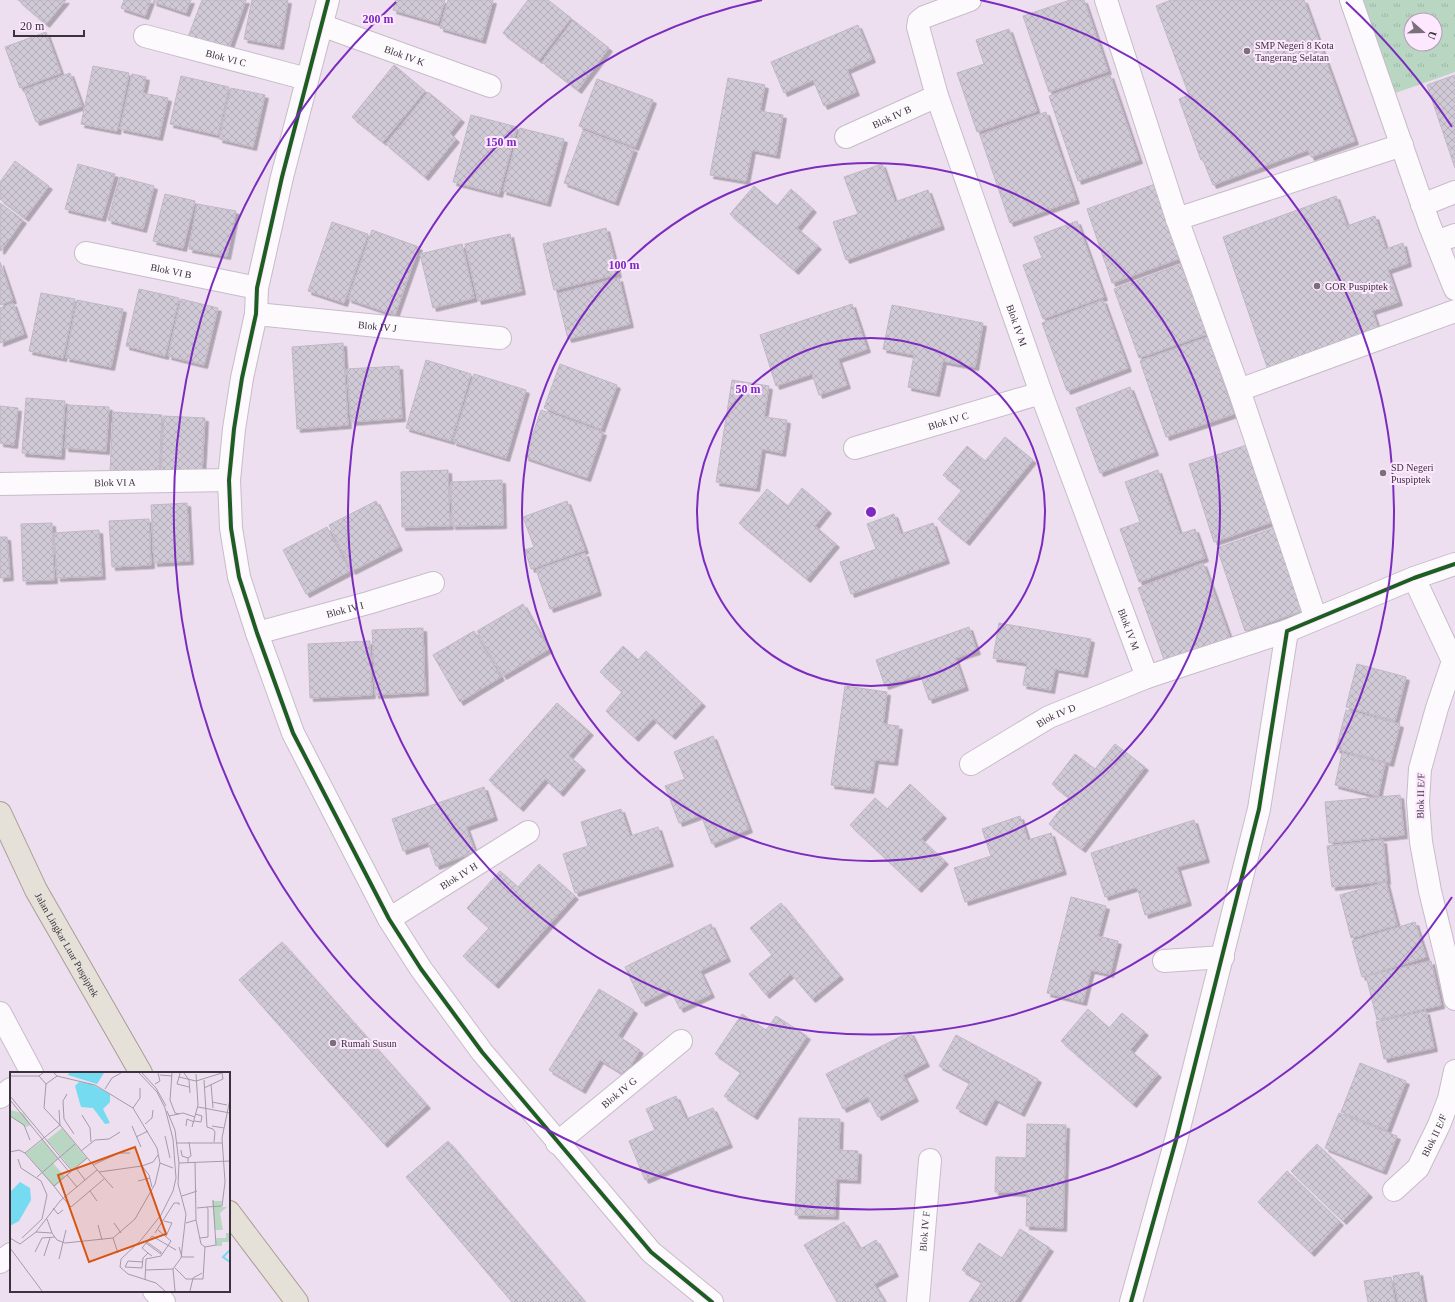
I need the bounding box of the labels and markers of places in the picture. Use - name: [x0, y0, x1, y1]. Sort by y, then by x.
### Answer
- place label: SMP Negeri 8 Kota Tangerang Selatan: [1255, 40, 1334, 63]
- marker: SMP Negeri 8 Kota Tangerang Selatan: [1242, 46, 1252, 56]
- marker: GOR Puspiptek: [1312, 281, 1322, 291]
- place label: GOR Puspiptek: [1325, 281, 1388, 292]
- place label: SD Negeri Puspiptek: [1391, 462, 1434, 485]
- marker: SD Negeri Puspiptek: [1378, 468, 1388, 478]
- centre of rings: [864, 505, 878, 519]
- marker: Rumah Susun: [328, 1038, 338, 1048]
- place label: Rumah Susun: [341, 1038, 397, 1049]

